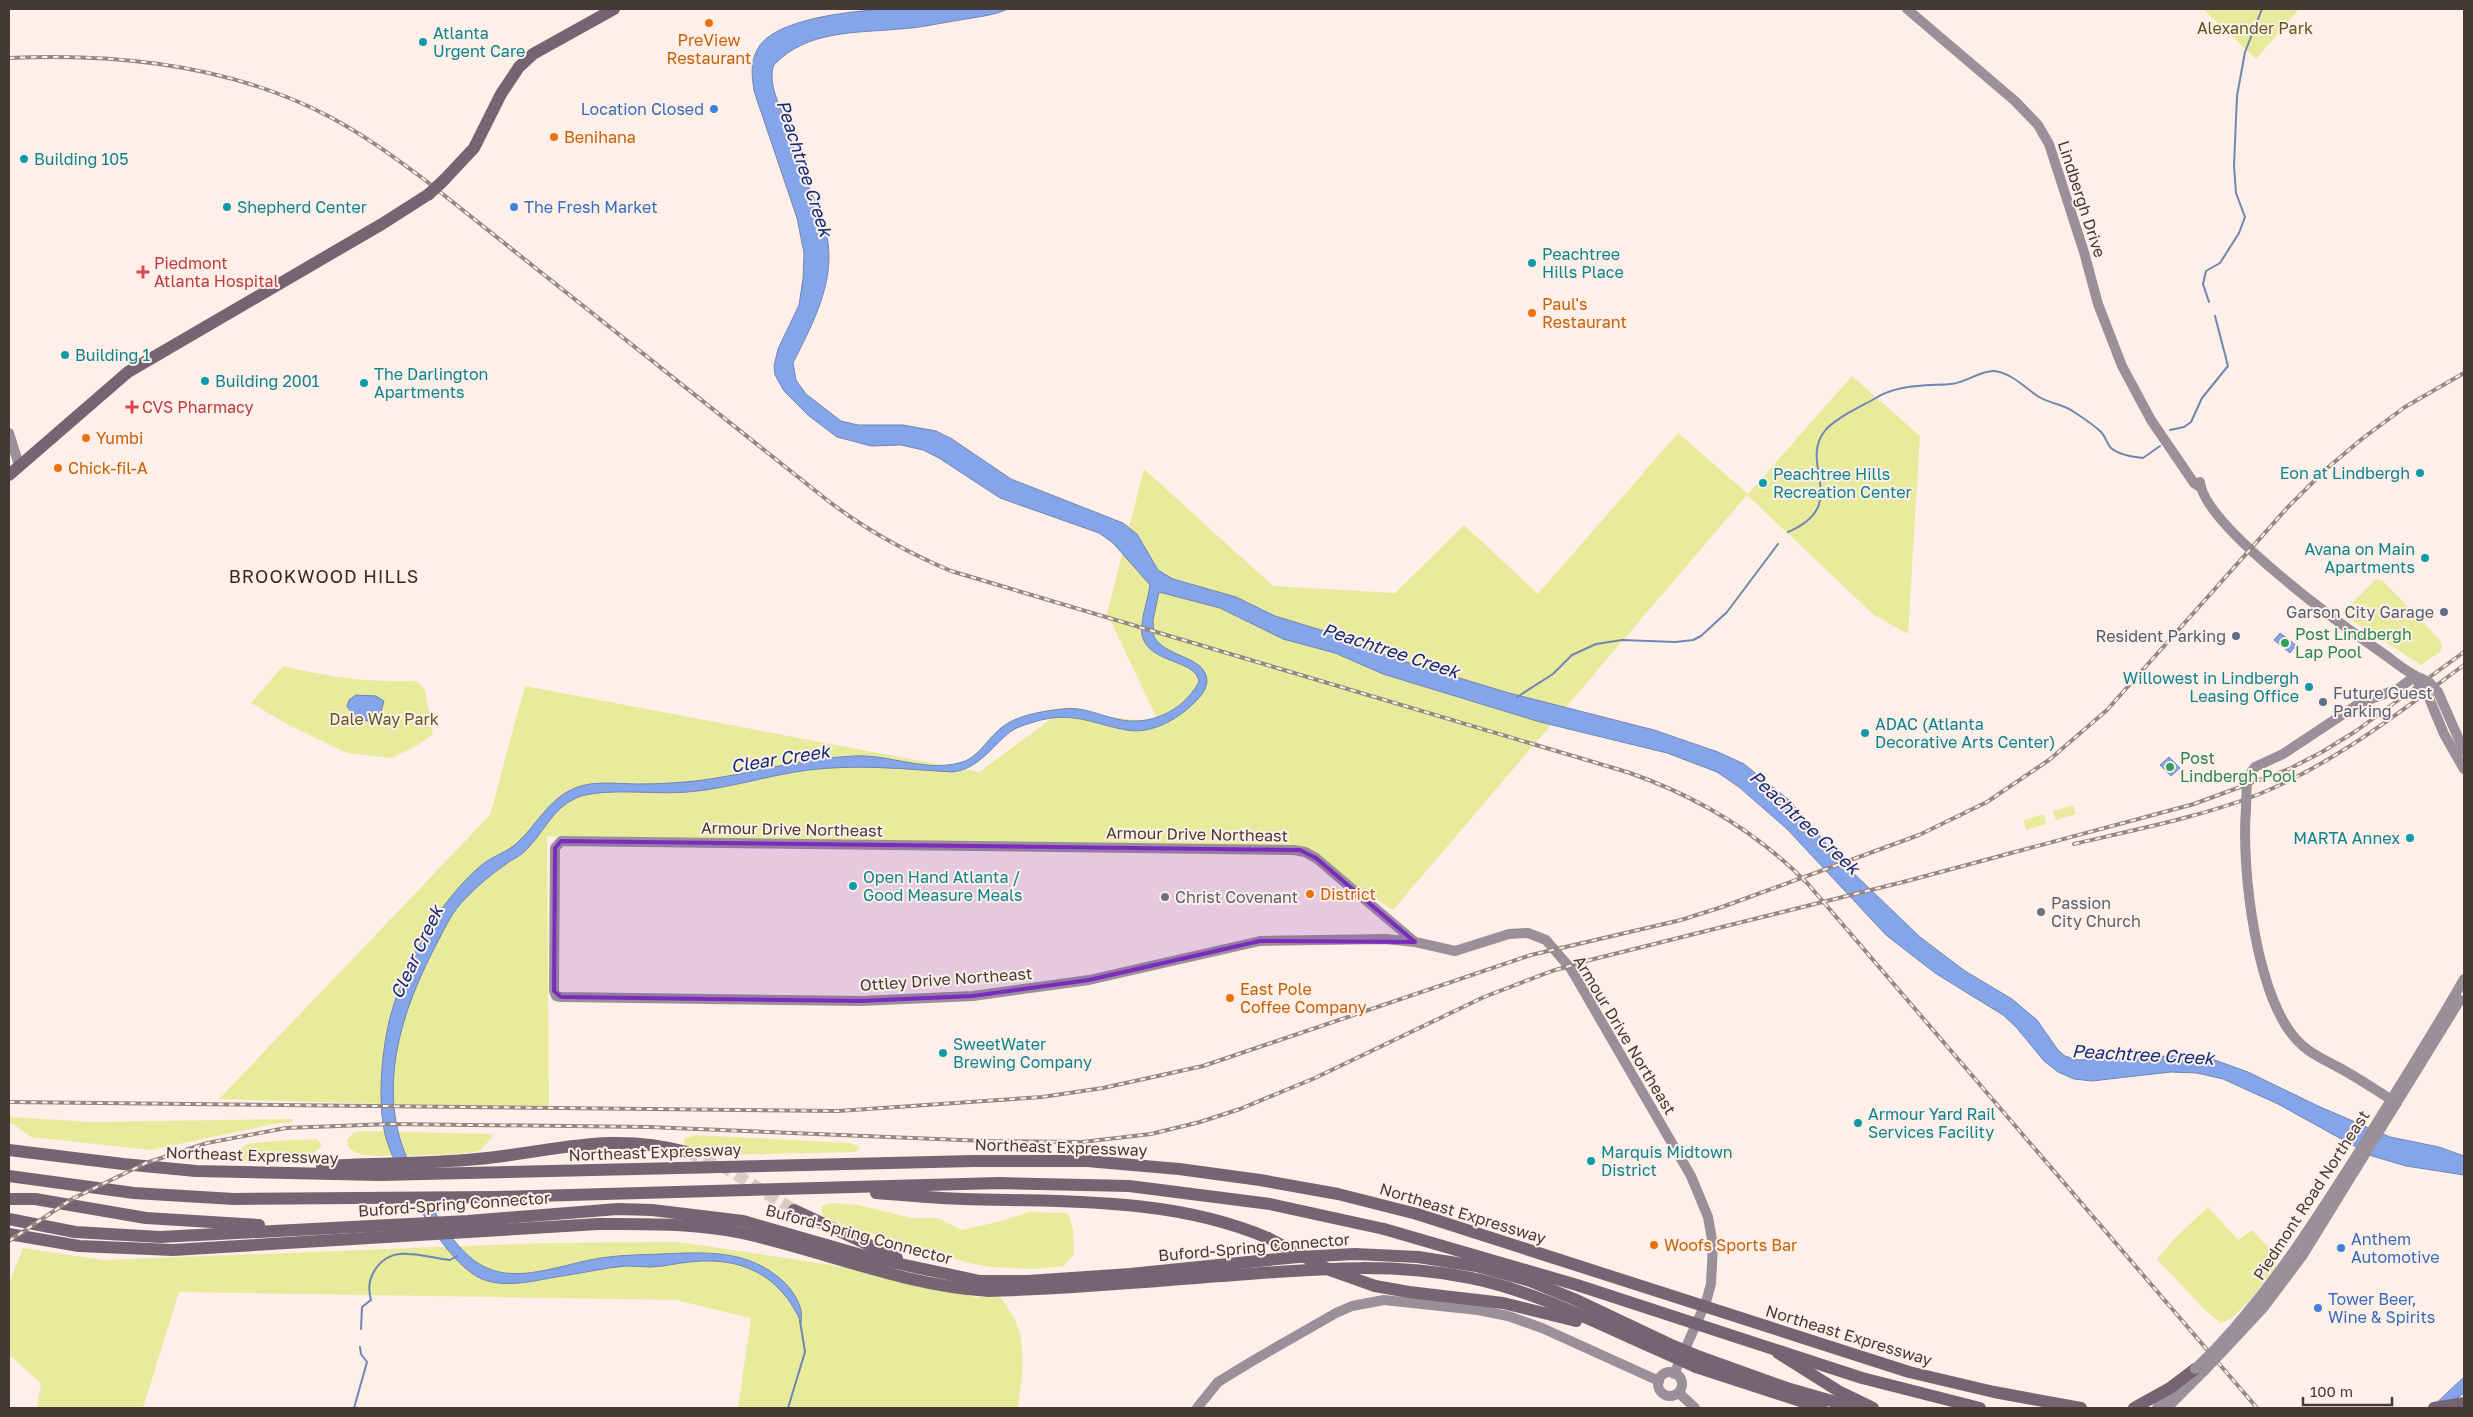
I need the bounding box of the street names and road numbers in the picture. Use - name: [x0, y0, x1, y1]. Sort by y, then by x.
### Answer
- street label: Lindbergh Drive: [2054, 138, 2110, 260]
- street label: Armour Drive Northeast: [701, 817, 883, 841]
- street label: Armour Drive Northeast: [1106, 822, 1288, 846]
- street label: Armour Drive Northeast: [1570, 952, 1680, 1118]
- street label: Ottley Drive Northeast: [859, 963, 1033, 995]
- street label: Piedmont Road Northeast: [2249, 1106, 2373, 1284]
- street label: Northeast Expressway: [974, 1134, 1148, 1160]
- street label: Northeast Expressway: [568, 1139, 742, 1165]
- street label: Northeast Expressway: [165, 1142, 339, 1168]
- street label: Northeast Expressway: [1377, 1178, 1549, 1248]
- street label: Buford-Spring Connector: [357, 1187, 551, 1221]
- street label: Buford-Spring Connector: [764, 1199, 954, 1269]
- street label: Buford-Spring Connector: [1157, 1229, 1351, 1265]
- street label: Northeast Expressway: [1763, 1300, 1935, 1370]

